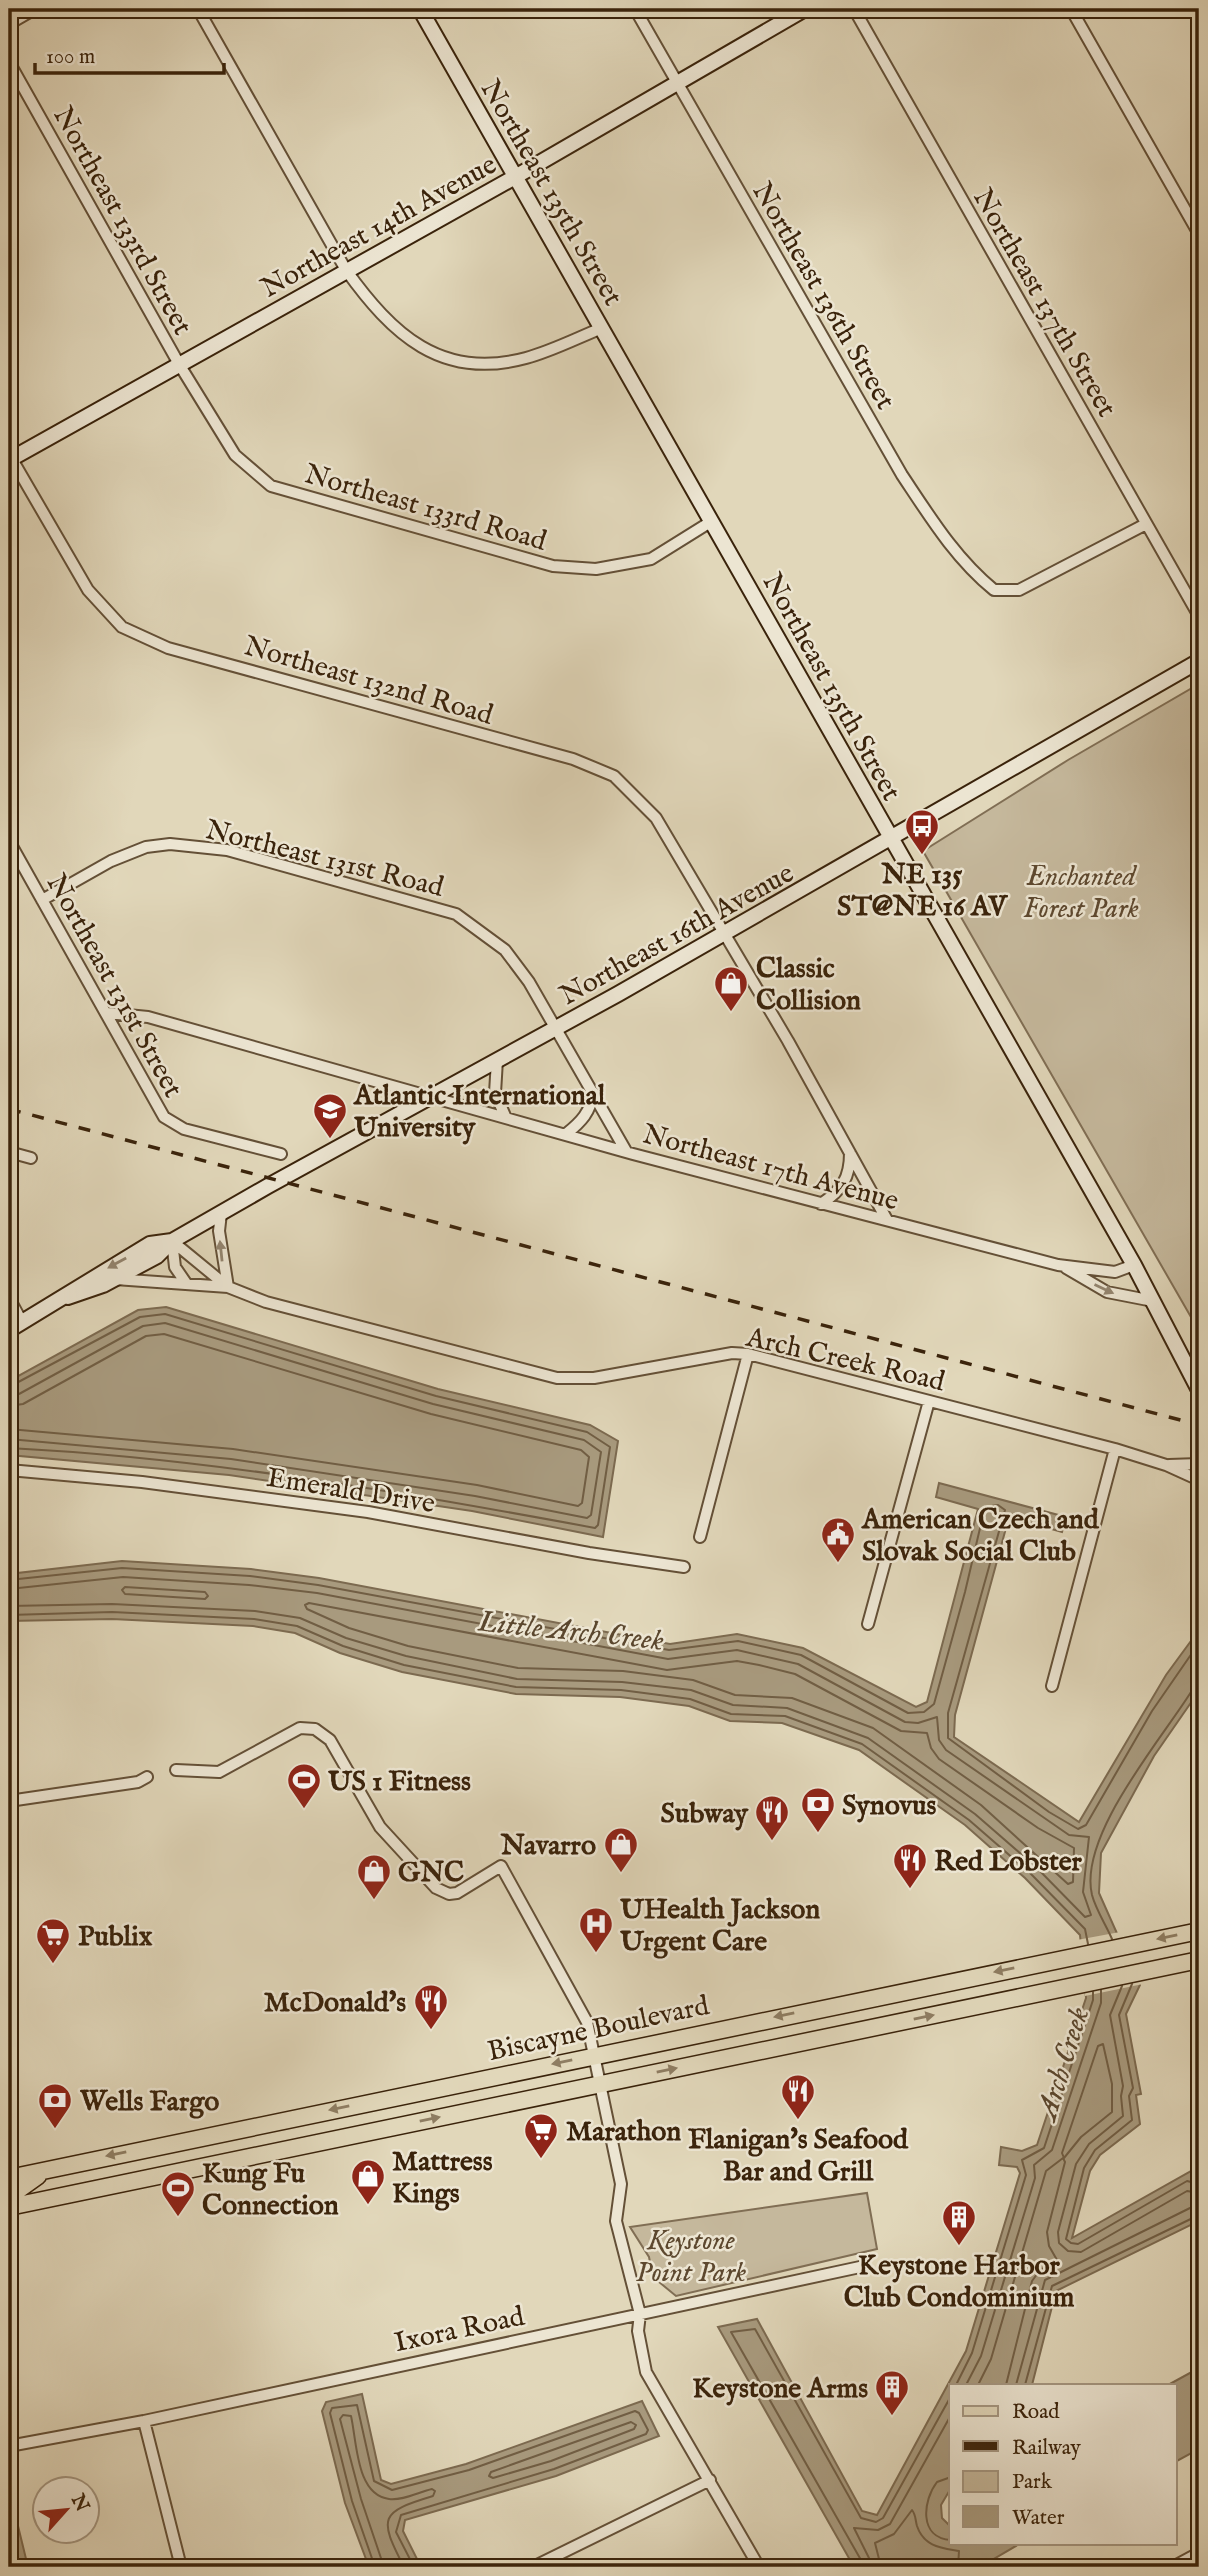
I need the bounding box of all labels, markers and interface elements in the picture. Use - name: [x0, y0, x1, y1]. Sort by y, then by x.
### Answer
- scale bar: [35, 32, 224, 76]
- text: 100 m: [46, 44, 95, 71]
- street label: Northeast 135th Street: [472, 74, 630, 313]
- street label: Northeast 133rd Street: [44, 101, 199, 342]
- street label: Northeast 14th Avenue: [255, 148, 503, 306]
- street label: Northeast 136th Street: [744, 176, 902, 416]
- street label: Northeast 137th Street: [964, 183, 1124, 424]
- street label: Northeast 133rd Road: [301, 457, 550, 560]
- street label: Northeast 135th Street: [754, 567, 908, 808]
- street label: Northeast 132nd Road: [240, 629, 497, 734]
- bus stop icon: NE 135 ST@NE 16 AV: [903, 807, 941, 856]
- street label: Northeast 131st Road: [202, 813, 447, 906]
- street label: Northeast 16th Avenue: [554, 856, 800, 1014]
- place label: NE 135 ST@NE 16 AV: [837, 858, 1009, 925]
- park label: Enchanted Forest Park: [1023, 860, 1139, 927]
- street label: Northeast 131st Street: [38, 868, 190, 1104]
- place label: Classic Collision: [756, 952, 861, 1019]
- shop icon: Classic Collision: [712, 964, 750, 1013]
- place label: Atlantic International University: [353, 1079, 607, 1146]
- school or university icon: Atlantic International University: [311, 1091, 349, 1140]
- street label: Northeast 17th Avenue: [639, 1117, 902, 1219]
- one-way arrow: [215, 1239, 226, 1261]
- one-way arrow: [107, 1256, 127, 1268]
- one-way arrow: [1094, 1284, 1115, 1295]
- street label: Arch Creek Road: [742, 1320, 948, 1400]
- street label: Emerald Drive: [264, 1461, 437, 1522]
- place label: American Czech and Slovak Social Club: [861, 1503, 1100, 1570]
- public building icon: American Czech and Slovak Social Club: [819, 1515, 857, 1564]
- water label: Little Arch Creek: [475, 1603, 665, 1661]
- sports icon: US 1 Fitness: [285, 1761, 323, 1810]
- place label: US 1 Fitness: [328, 1765, 471, 1800]
- bank icon: Synovus: [799, 1785, 837, 1834]
- place label: Synovus: [842, 1789, 936, 1824]
- restaurant icon: Subway: [753, 1793, 791, 1842]
- place label: Subway: [661, 1797, 749, 1832]
- shop icon: Navarro: [602, 1825, 640, 1874]
- place label: Navarro: [500, 1829, 596, 1864]
- restaurant icon: Red Lobster: [891, 1841, 929, 1890]
- place label: Red Lobster: [934, 1845, 1083, 1880]
- shop icon: GNC: [355, 1852, 393, 1901]
- place label: GNC: [398, 1856, 464, 1891]
- place label: UHealth Jackson Urgent Care: [620, 1893, 820, 1960]
- hospital icon: UHealth Jackson Urgent Care: [577, 1905, 615, 1954]
- supermarket icon: Publix: [34, 1916, 72, 1965]
- place label: Publix: [78, 1920, 153, 1955]
- one-way arrow: [1156, 1932, 1178, 1943]
- one-way arrow: [993, 1965, 1015, 1976]
- restaurant icon: McDonald's: [412, 1982, 450, 2031]
- place label: McDonald's: [264, 1986, 406, 2021]
- street label: Biscayne Boulevard: [485, 1989, 712, 2070]
- water label: Arch Creek: [1028, 2003, 1099, 2127]
- one-way arrow: [773, 2009, 795, 2020]
- one-way arrow: [913, 2011, 935, 2022]
- one-way arrow: [551, 2057, 573, 2068]
- one-way arrow: [656, 2064, 678, 2075]
- restaurant icon: Flanigan's Seafood Bar and Grill: [779, 2072, 817, 2121]
- bank icon: Wells Fargo: [36, 2081, 74, 2130]
- place label: Wells Fargo: [79, 2085, 219, 2120]
- one-way arrow: [328, 2103, 350, 2114]
- supermarket icon: Marathon: [522, 2111, 560, 2160]
- one-way arrow: [419, 2113, 441, 2124]
- place label: Marathon: [566, 2115, 681, 2150]
- place label: Flanigan's Seafood Bar and Grill: [688, 2123, 909, 2190]
- place label: Mattress Kings: [392, 2145, 493, 2212]
- one-way arrow: [105, 2149, 127, 2160]
- place label: Kung Fu Connection: [202, 2157, 339, 2224]
- shop icon: Mattress Kings: [349, 2157, 387, 2206]
- sports icon: Kung Fu Connection: [159, 2169, 197, 2218]
- building icon: Keystone Harbor Club Condominium: [940, 2198, 978, 2247]
- park label: Keystone Point Park: [636, 2224, 746, 2291]
- place label: Keystone Harbor Club Condominium: [844, 2249, 1075, 2316]
- street label: Ixora Road: [391, 2300, 528, 2361]
- building icon: Keystone Arms: [873, 2368, 911, 2417]
- place label: Keystone Arms: [692, 2372, 868, 2407]
- legend: [949, 2384, 1176, 2544]
- text: Road: [1012, 2399, 1060, 2426]
- text: Railway: [1012, 2435, 1082, 2462]
- text: Park: [1012, 2469, 1053, 2496]
- north arrow: [32, 2474, 102, 2544]
- text: N: [64, 2490, 94, 2516]
- text: Water: [1012, 2505, 1065, 2532]

